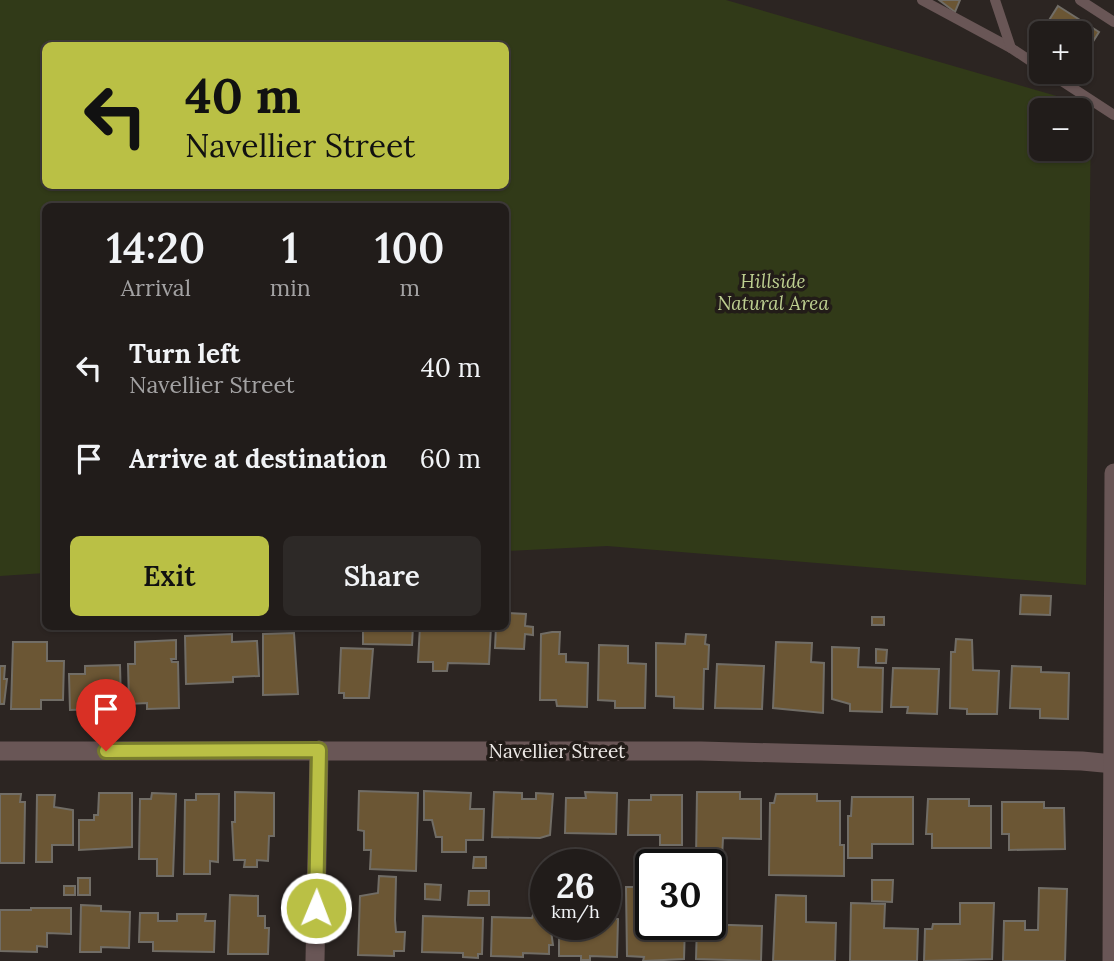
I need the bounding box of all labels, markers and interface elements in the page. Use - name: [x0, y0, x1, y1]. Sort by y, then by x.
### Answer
- map controls: [1029, 21, 1092, 161]
- button: +: [1029, 21, 1092, 84]
- text: 40 m: [185, 64, 301, 126]
- icon: left: [70, 70, 161, 161]
- button: −: [1029, 98, 1092, 161]
- text: Navellier Street: [185, 125, 415, 166]
- text: 14:20: [106, 221, 205, 275]
- text: 1: [282, 221, 298, 275]
- text: 100: [375, 221, 445, 275]
- park label: Hillside Natural Area: [717, 269, 829, 315]
- text: Arrival: [121, 273, 191, 302]
- text: min: [270, 273, 311, 302]
- text: m: [400, 273, 420, 302]
- text: Turn left: [129, 337, 240, 370]
- icon: left: [70, 349, 108, 387]
- text: 40 m: [421, 351, 481, 384]
- text: Navellier Street: [129, 370, 295, 399]
- icon: arrive: [70, 440, 108, 478]
- text: Arrive at destination: [129, 442, 387, 475]
- text: 60 m: [420, 442, 481, 475]
- button: Exit: [70, 536, 269, 616]
- button: Share: [283, 536, 481, 616]
- pin: [76, 679, 136, 751]
- icon: arrive: [87, 690, 125, 728]
- street label: Navellier Street: [489, 739, 626, 763]
- speed limit sign: 30: [635, 849, 726, 940]
- text: 26: [556, 863, 595, 908]
- position arrow: [279, 871, 353, 945]
- text: km/h: [551, 900, 600, 923]

